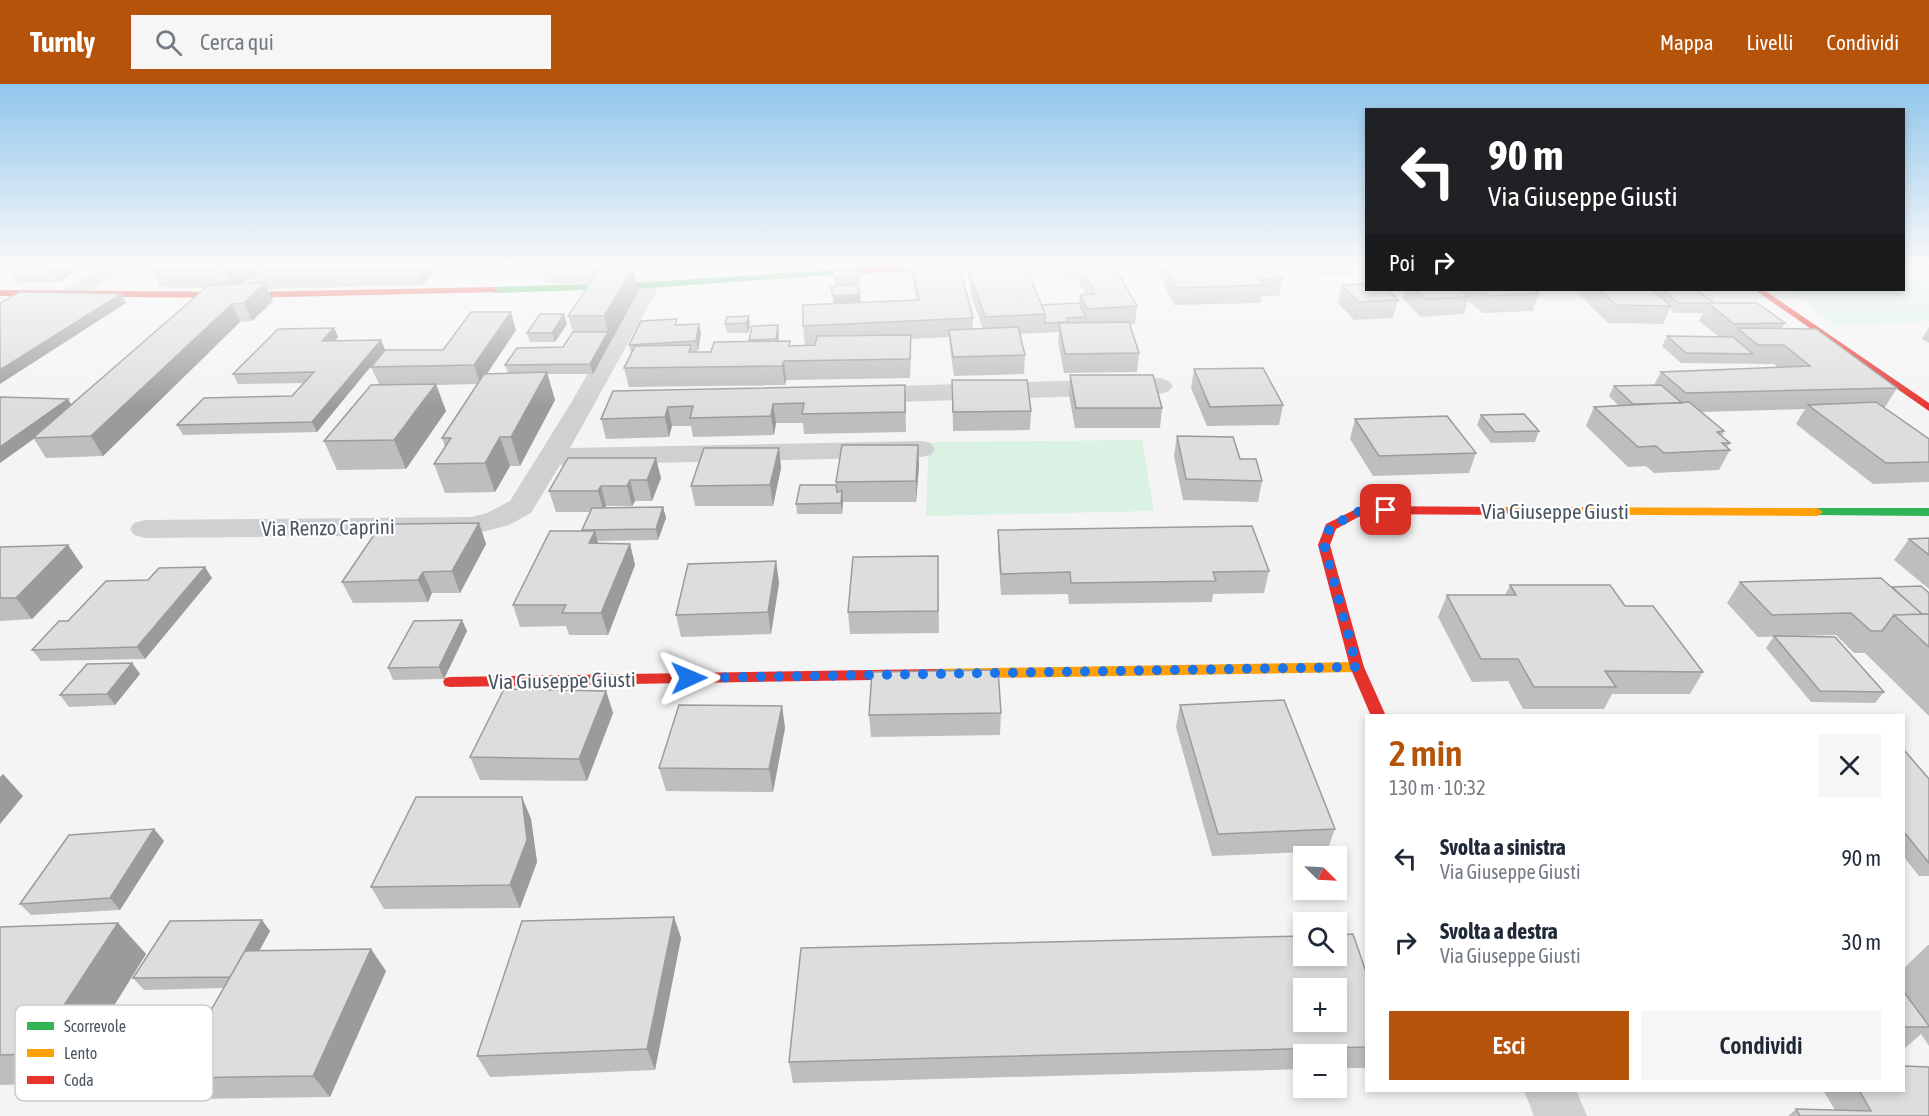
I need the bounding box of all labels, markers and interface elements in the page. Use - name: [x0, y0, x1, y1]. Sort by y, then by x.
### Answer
- search box: [131, 15, 551, 69]
- text: Turnly: [30, 26, 95, 58]
- icon: search: [152, 26, 185, 59]
- text: Cerca qui: [200, 29, 274, 55]
- text: Mappa: [1660, 30, 1714, 54]
- text: Livelli: [1747, 30, 1793, 54]
- text: Condividi: [1826, 30, 1899, 54]
- text: 90 m: [1488, 131, 1563, 179]
- icon: left: [1389, 132, 1467, 210]
- text: Via Giuseppe Giusti: [1488, 181, 1678, 212]
- icon: right: [1427, 246, 1460, 279]
- text: Poi: [1389, 250, 1415, 276]
- pin: [1360, 484, 1411, 535]
- icon: arrive: [1369, 493, 1402, 526]
- street label: Via Giuseppe Giusti: [1481, 499, 1629, 523]
- street label: Via Renzo Caprini: [261, 514, 395, 540]
- position arrow: [657, 646, 721, 710]
- street label: Via Giuseppe Giusti: [488, 667, 636, 693]
- text: 2 min: [1389, 732, 1463, 774]
- button: close: [1818, 734, 1881, 797]
- text: 130 m · 10:32: [1389, 776, 1486, 799]
- text: Svolta a sinistra: [1440, 834, 1566, 860]
- icon: left: [1389, 842, 1422, 875]
- text: 90 m: [1841, 845, 1881, 871]
- north arrow: [1293, 846, 1347, 900]
- map controls: [1293, 846, 1347, 1098]
- text: Via Giuseppe Giusti: [1440, 860, 1581, 883]
- button: search: [1293, 912, 1347, 966]
- text: Svolta a destra: [1440, 918, 1558, 944]
- icon: right: [1389, 926, 1422, 959]
- text: 30 m: [1841, 929, 1881, 955]
- text: Via Giuseppe Giusti: [1440, 944, 1581, 967]
- button: +: [1293, 978, 1347, 1032]
- legend: [15, 1005, 213, 1101]
- button: Esci: [1389, 1011, 1629, 1080]
- button: Condividi: [1641, 1011, 1881, 1080]
- text: Scorrevole: [64, 1017, 126, 1035]
- text: Lento: [64, 1044, 97, 1062]
- button: −: [1293, 1044, 1347, 1098]
- text: Coda: [64, 1071, 94, 1089]

